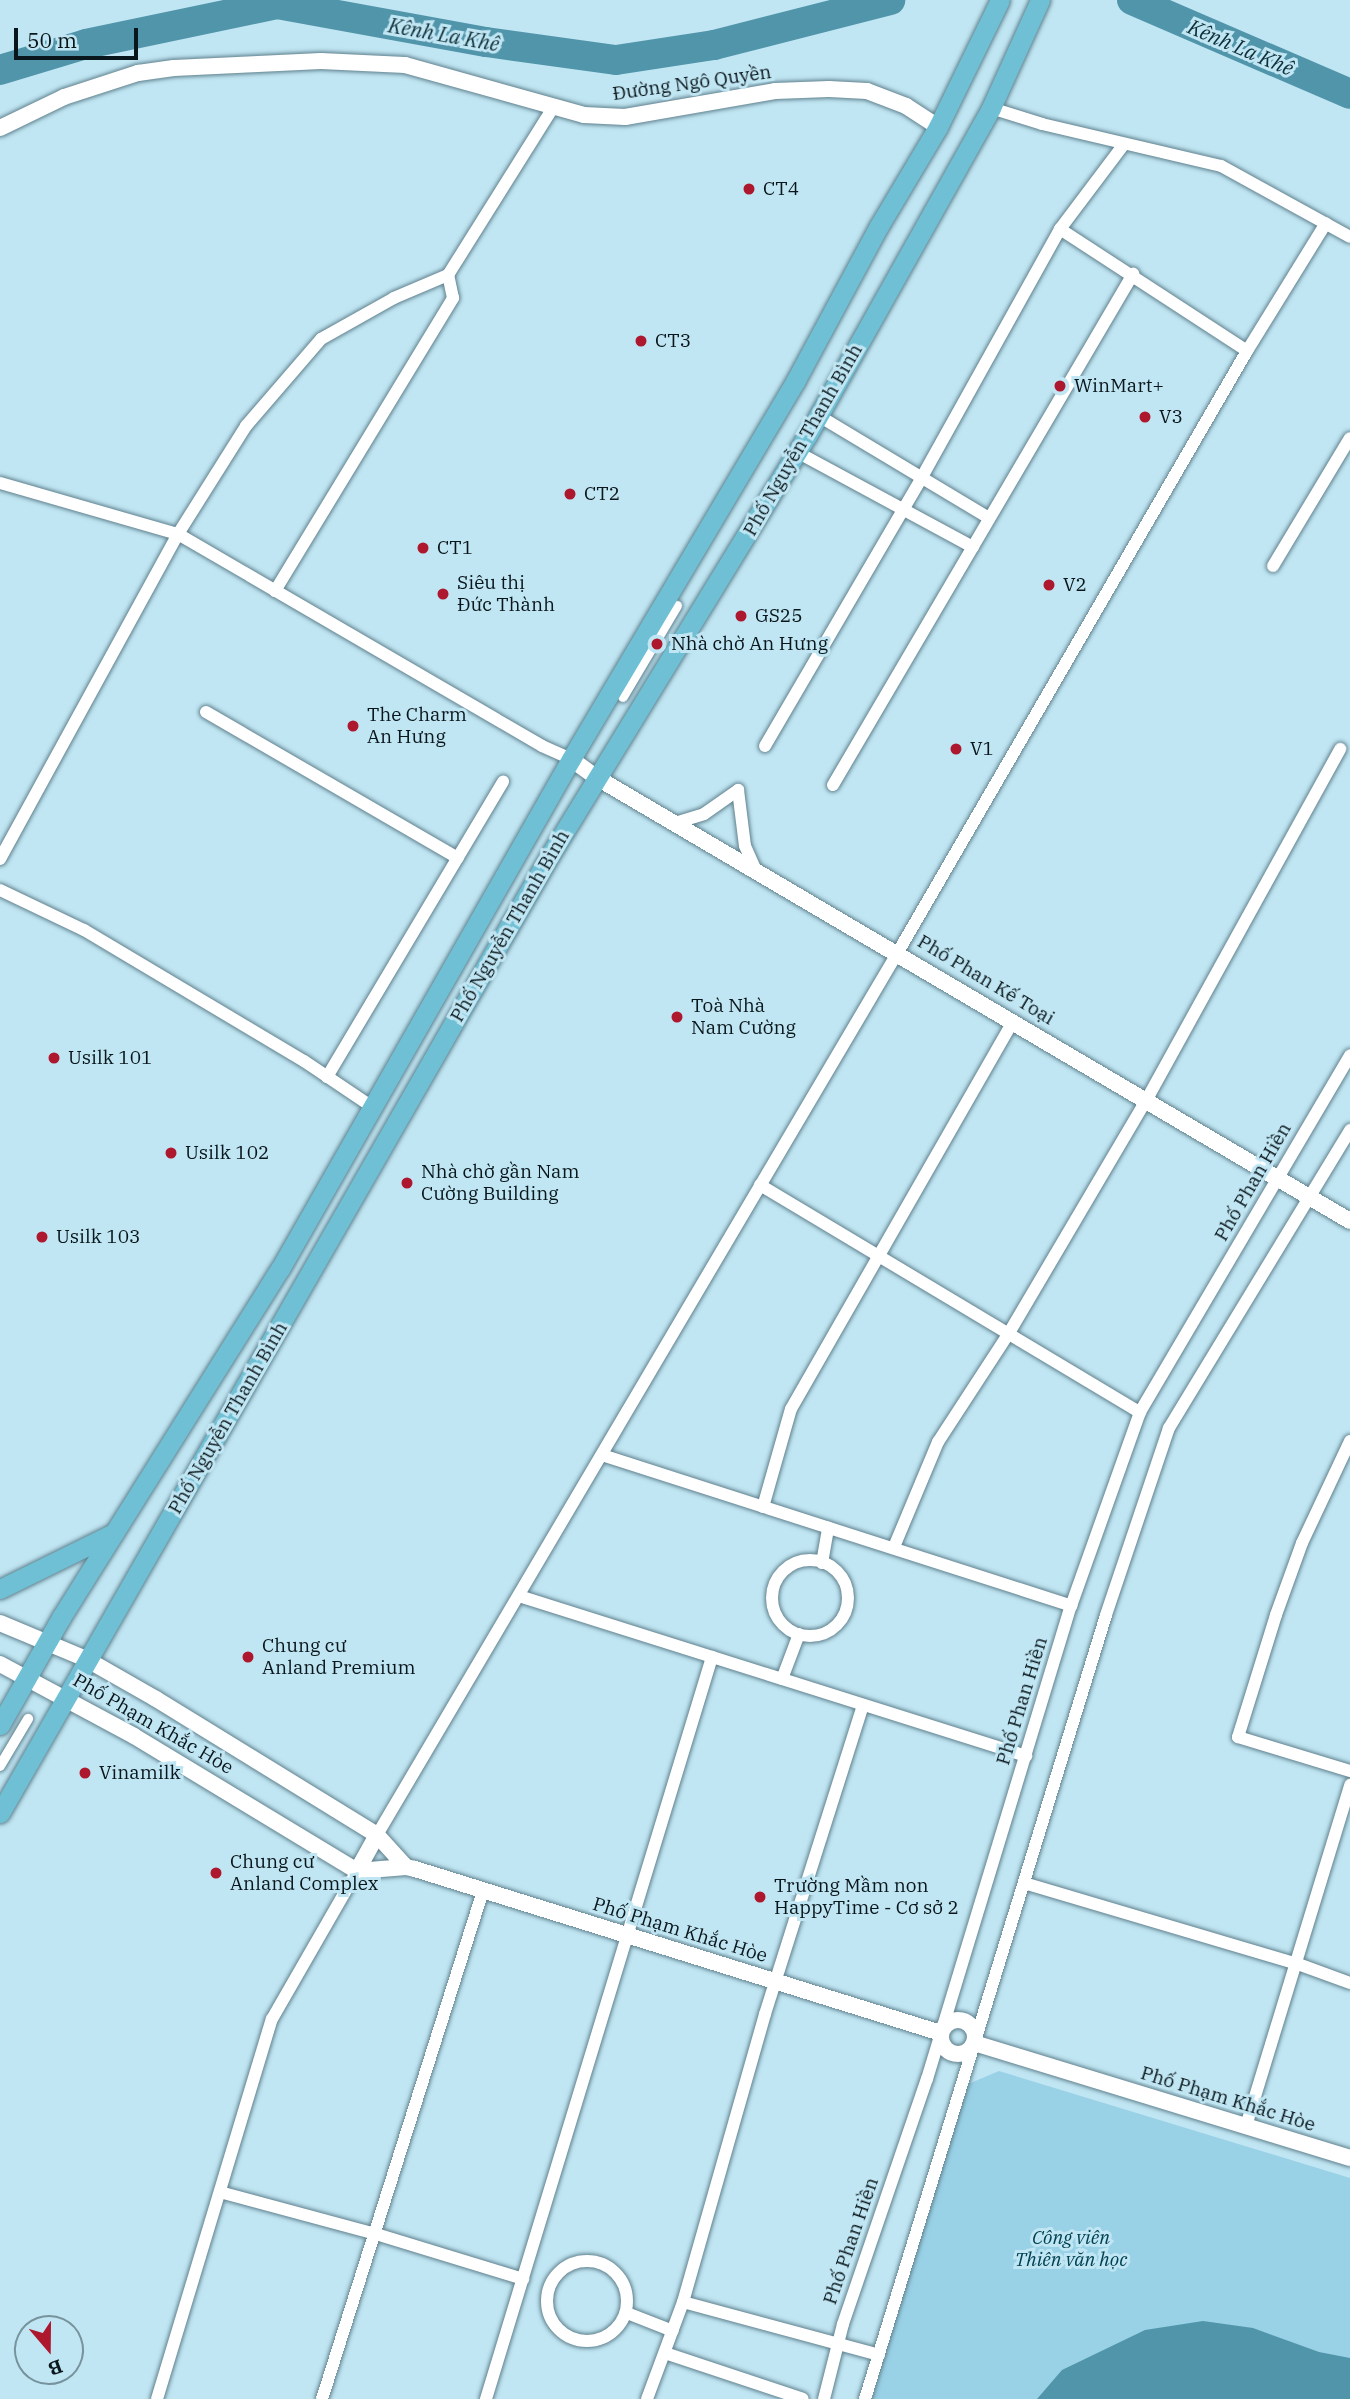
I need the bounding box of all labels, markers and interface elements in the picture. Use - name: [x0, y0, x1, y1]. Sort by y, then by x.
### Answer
- water label: Kênh La Khê: [386, 12, 502, 56]
- water label: Kênh La Khê: [1184, 13, 1298, 81]
- scale bar: [18, 14, 142, 58]
- text: 50 m: [27, 26, 77, 54]
- street label: Đường Ngô Quyền: [611, 61, 773, 105]
- place label: CT4: [763, 178, 799, 200]
- marker: CT4: [741, 181, 757, 197]
- place label: CT3: [655, 330, 691, 352]
- marker: CT3: [633, 333, 649, 349]
- street label: Phố Nguyễn Thanh Bình: [739, 340, 867, 540]
- place label: WinMart+: [1074, 375, 1164, 397]
- marker: WinMart+: [1052, 378, 1068, 394]
- place label: V3: [1159, 406, 1183, 428]
- marker: V3: [1137, 409, 1153, 425]
- place label: CT2: [584, 483, 620, 505]
- marker: CT2: [562, 486, 578, 502]
- place label: CT1: [437, 537, 473, 559]
- marker: CT1: [415, 540, 431, 556]
- place label: Siêu thị Đức Thành: [457, 572, 555, 616]
- place label: V2: [1063, 574, 1087, 596]
- marker: V2: [1041, 577, 1057, 593]
- marker: Siêu thị Đức Thành: [435, 586, 451, 602]
- place label: GS25: [755, 605, 803, 627]
- marker: GS25: [733, 608, 749, 624]
- place label: Nhà chờ An Hưng: [671, 633, 828, 655]
- marker: Nhà chờ An Hưng: [649, 636, 665, 652]
- place label: The Charm An Hưng: [367, 704, 467, 748]
- marker: The Charm An Hưng: [345, 718, 361, 734]
- place label: V1: [970, 738, 994, 760]
- marker: V1: [948, 741, 964, 757]
- street label: Phố Nguyễn Thanh Bình: [446, 826, 574, 1026]
- street label: Phố Phan Kế Toại: [913, 930, 1059, 1030]
- place label: Toà Nhà Nam Cường: [691, 995, 796, 1039]
- marker: Toà Nhà Nam Cường: [669, 1009, 685, 1025]
- place label: Usilk 101: [68, 1047, 152, 1069]
- marker: Usilk 101: [46, 1050, 62, 1066]
- street label: Phố Phan Hiền: [1210, 1119, 1296, 1245]
- place label: Usilk 102: [185, 1142, 269, 1164]
- marker: Usilk 102: [163, 1145, 179, 1161]
- place label: Nhà chờ gần Nam Cường Building: [421, 1161, 580, 1205]
- marker: Nhà chờ gần Nam Cường Building: [399, 1175, 415, 1191]
- place label: Usilk 103: [56, 1226, 140, 1248]
- marker: Usilk 103: [34, 1229, 50, 1245]
- street label: Phố Nguyễn Thanh Bình: [164, 1318, 292, 1518]
- street label: Phố Phan Hiền: [992, 1634, 1052, 1768]
- place label: Chung cư Anland Premium: [262, 1635, 416, 1679]
- marker: Chung cư Anland Premium: [240, 1649, 256, 1665]
- street label: Phố Phạm Khắc Hòe: [69, 1669, 237, 1779]
- place label: Vinamilk: [99, 1762, 181, 1784]
- marker: Vinamilk: [77, 1765, 93, 1781]
- place label: Chung cư Anland Complex: [230, 1851, 378, 1895]
- marker: Chung cư Anland Complex: [208, 1865, 224, 1881]
- place label: Trường Mầm non HappyTime - Cơ sở 2: [774, 1875, 959, 1919]
- marker: Trường Mầm non HappyTime - Cơ sở 2: [752, 1889, 768, 1905]
- street label: Phố Phạm Khắc Hòe: [590, 1893, 770, 1967]
- street label: Phố Phạm Khắc Hòe: [1138, 2062, 1318, 2136]
- street label: Phố Phan Hiền: [819, 2175, 883, 2307]
- park label: Công viên Thiên văn học: [1015, 2227, 1127, 2271]
- north arrow: [14, 2315, 84, 2385]
- text: B: [45, 2354, 66, 2381]

